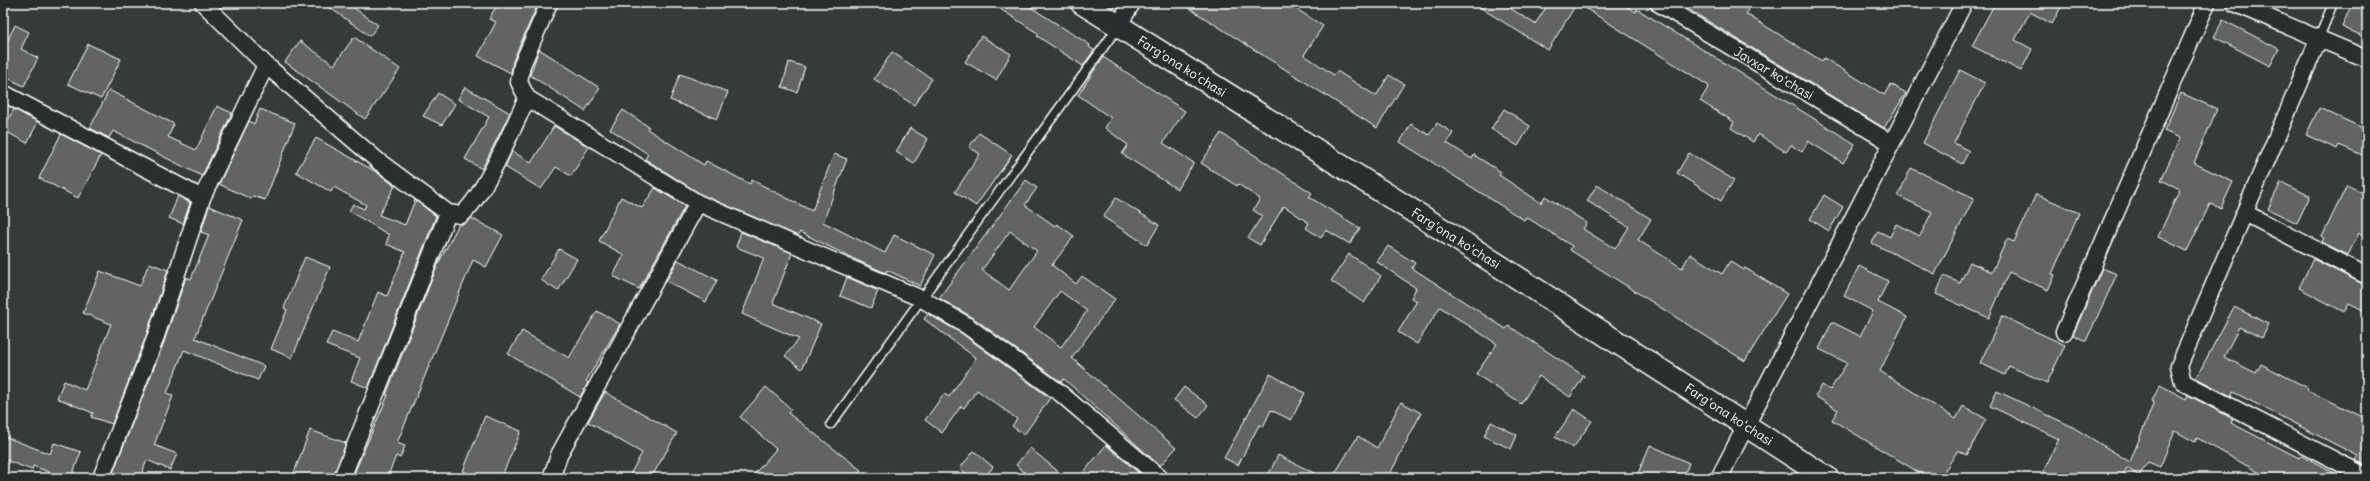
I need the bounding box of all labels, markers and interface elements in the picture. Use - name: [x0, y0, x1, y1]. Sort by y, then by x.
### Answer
- street label: Fargʻona koʻchasi: [1134, 32, 1230, 101]
- street label: Javxar koʻchasi: [1731, 43, 1817, 104]
- street label: Fargʻona koʻchasi: [1408, 204, 1504, 273]
- street label: Fargʻona koʻchasi: [1681, 380, 1776, 449]

